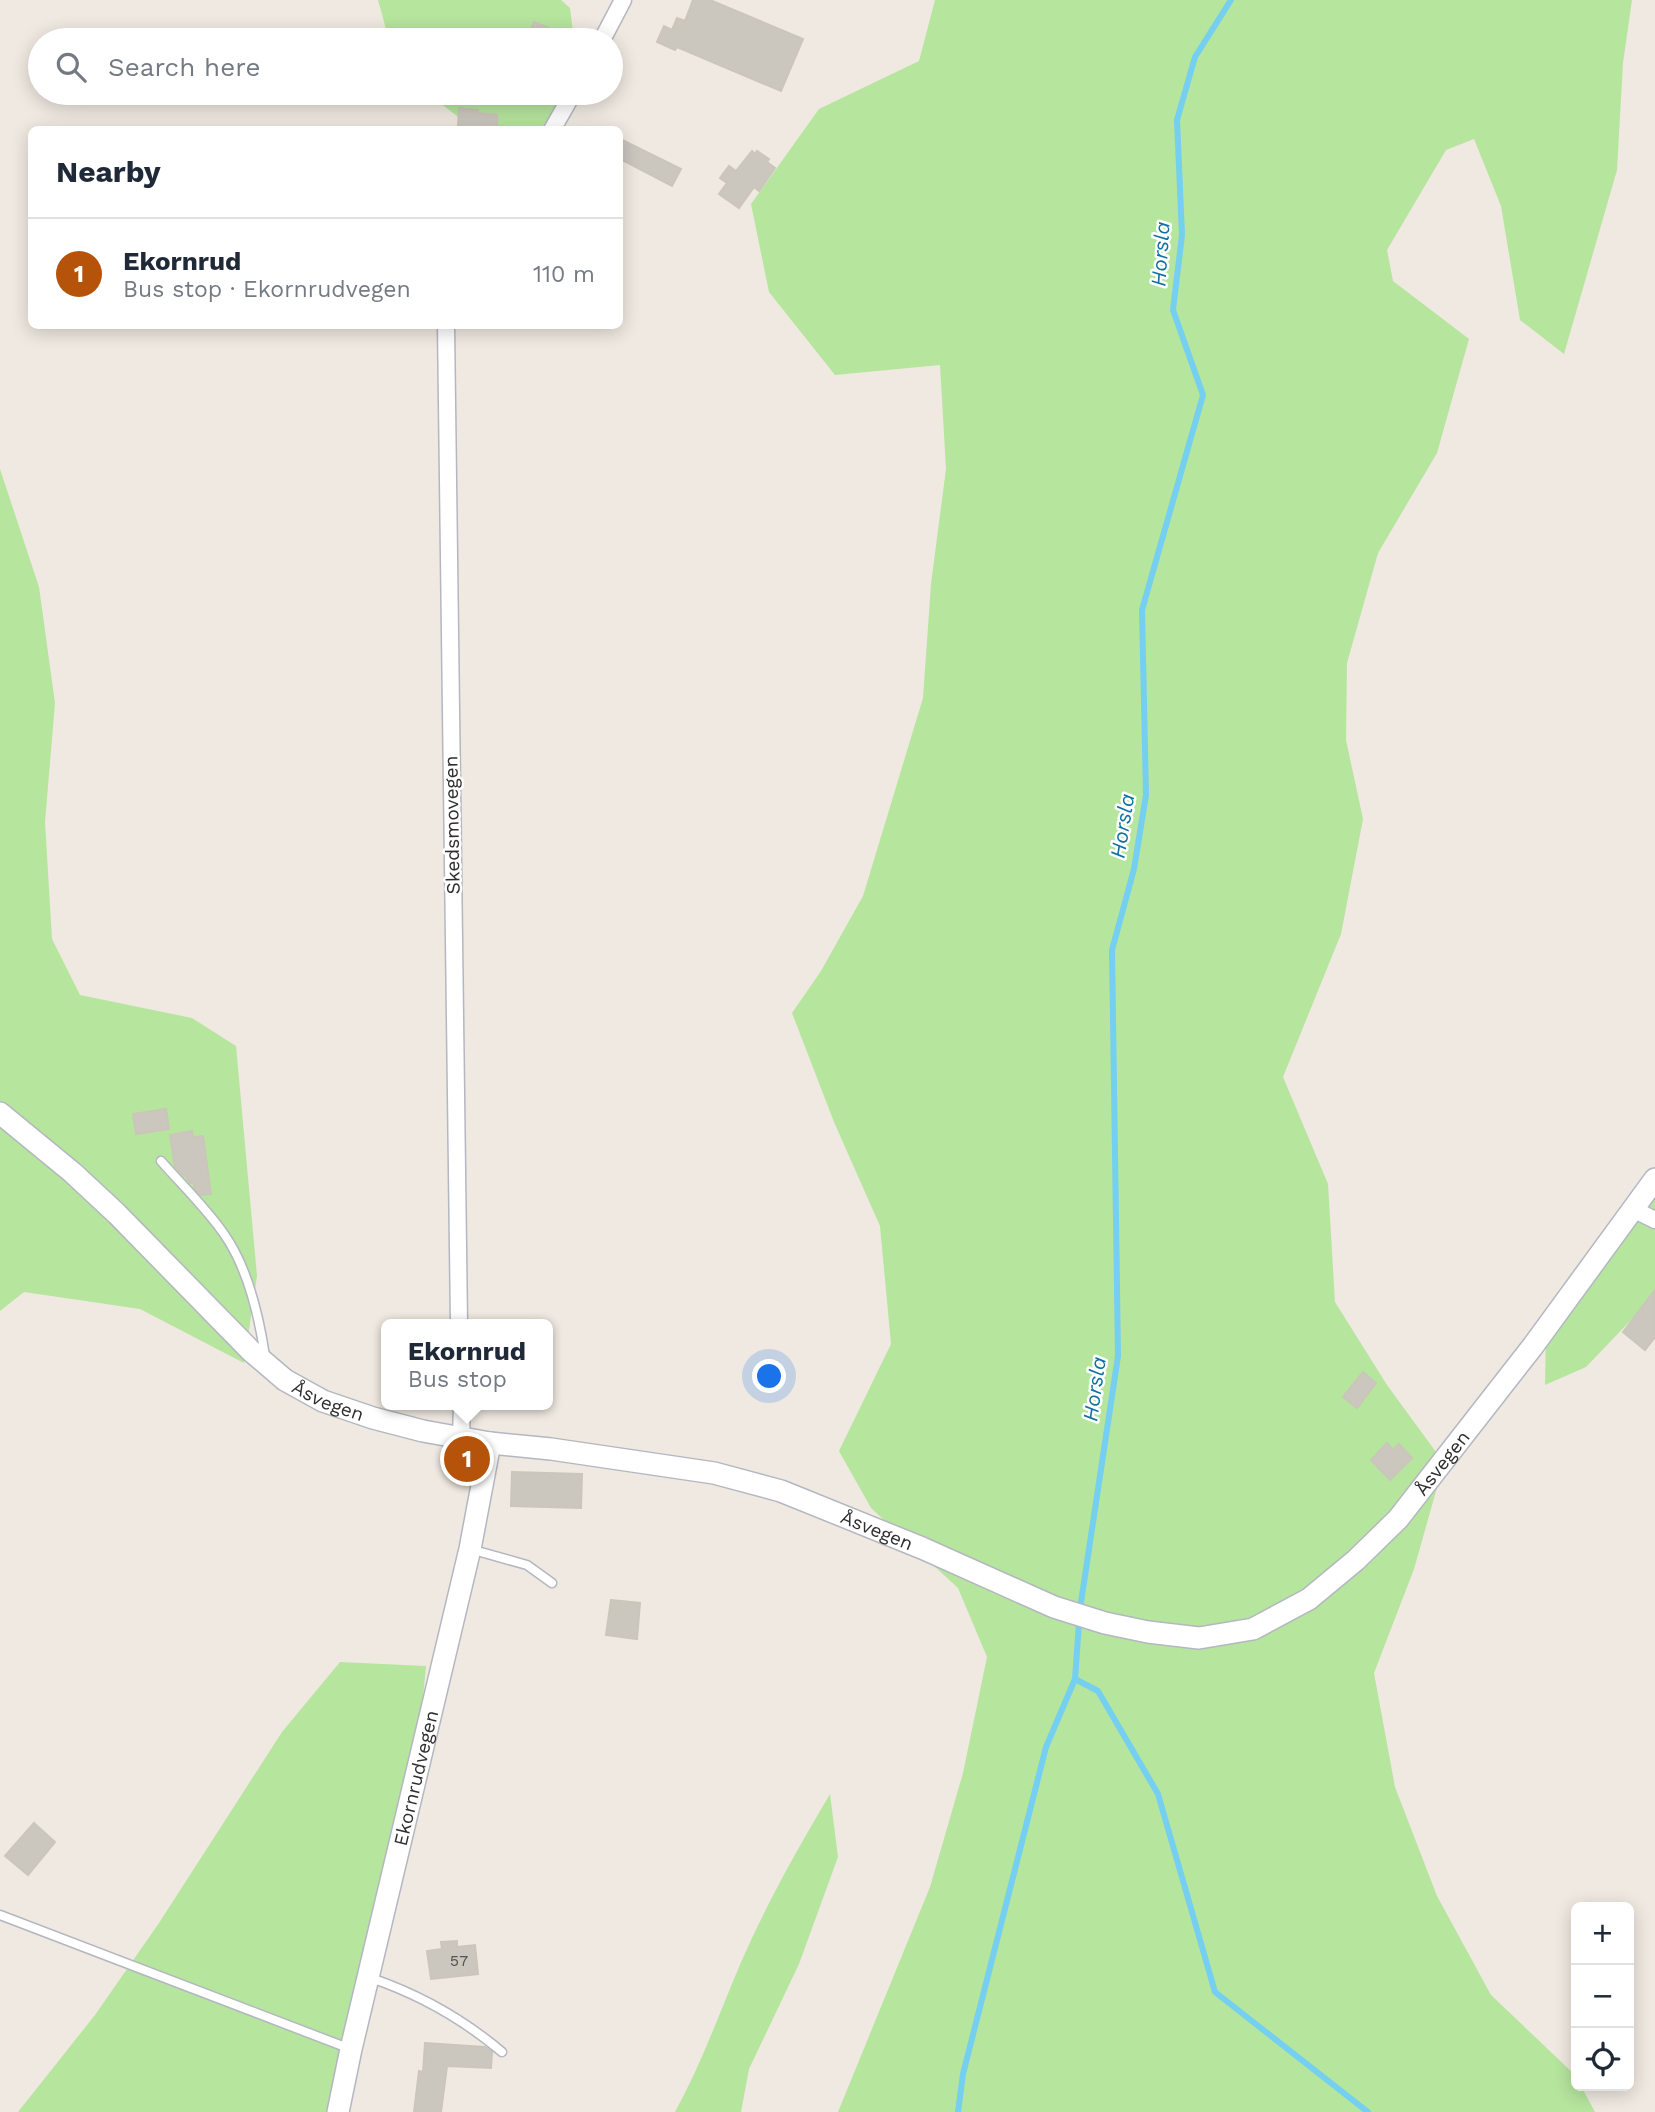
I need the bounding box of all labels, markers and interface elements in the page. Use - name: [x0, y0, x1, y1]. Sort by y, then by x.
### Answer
- search box: [28, 28, 623, 105]
- icon: search: [52, 48, 90, 86]
- text: Search here: [108, 52, 260, 82]
- text: Nearby: [56, 154, 161, 189]
- water label: Horsla: [1145, 221, 1175, 287]
- text: Ekornrud: [123, 246, 241, 276]
- text: 1: [74, 261, 84, 288]
- text: 110 m: [533, 261, 595, 288]
- text: Bus stop · Ekornrudvegen: [123, 276, 411, 303]
- street label: Skedsmovegen: [439, 755, 465, 895]
- water label: Horsla: [1105, 792, 1139, 860]
- popup: [381, 1319, 553, 1410]
- text: Ekornrud: [408, 1336, 526, 1366]
- water label: Horsla: [1077, 1355, 1111, 1423]
- your location: [752, 1359, 786, 1393]
- text: Bus stop: [408, 1366, 507, 1393]
- street label: Åsvegen: [288, 1375, 367, 1426]
- street label: Åsvegen: [1409, 1426, 1474, 1500]
- pin: 1: [444, 1433, 490, 1485]
- street label: Åsvegen: [838, 1505, 917, 1555]
- street label: Ekornrudvegen: [388, 1708, 443, 1848]
- map controls: [1571, 1902, 1634, 2091]
- button: +: [1571, 1902, 1634, 1965]
- house number: 57: [450, 1951, 468, 1970]
- button: −: [1571, 1965, 1634, 2028]
- button: locate: [1571, 2028, 1634, 2091]

